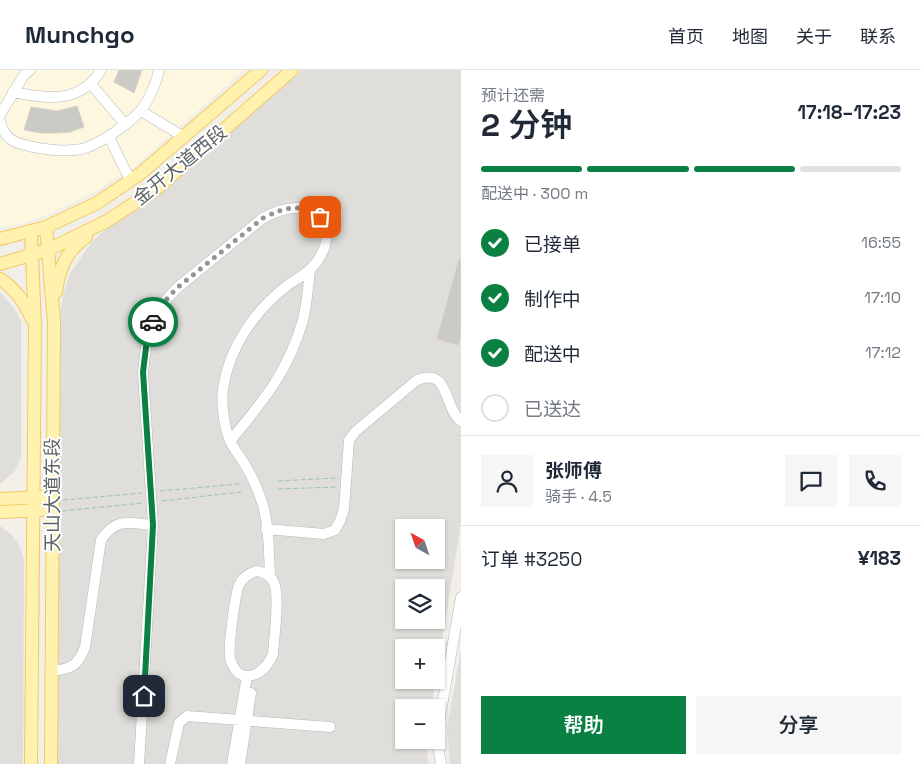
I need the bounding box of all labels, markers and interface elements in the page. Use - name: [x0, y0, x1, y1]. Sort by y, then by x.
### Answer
- text: Munchgo: [25, 19, 135, 50]
- text: 首页: [668, 25, 704, 48]
- text: 地图: [732, 25, 768, 48]
- text: 关于: [796, 25, 832, 48]
- text: 联系: [860, 25, 896, 48]
- text: 预计还需: [481, 85, 545, 106]
- text: 17:18–17:23: [798, 100, 901, 125]
- text: 2 分钟: [481, 105, 572, 145]
- street label: 金开大道西段: [128, 119, 232, 211]
- text: 配送中 · 300 m: [481, 183, 588, 204]
- pin: [299, 196, 341, 238]
- icon: bag: [306, 203, 334, 231]
- icon: check: [481, 229, 509, 257]
- text: 已接单: [524, 232, 581, 257]
- text: 16:55: [861, 232, 901, 253]
- icon: check: [481, 284, 509, 312]
- text: 制作中: [524, 287, 581, 312]
- text: 17:10: [864, 287, 901, 308]
- courier: [128, 297, 178, 347]
- icon: car: [139, 308, 167, 336]
- icon: check: [481, 339, 509, 367]
- text: 配送中: [524, 342, 581, 367]
- text: 17:12: [865, 342, 901, 363]
- text: 已送达: [524, 397, 581, 422]
- street label: 天山大道东段: [40, 438, 65, 552]
- button: person: [481, 455, 533, 507]
- button: chat: [785, 455, 837, 507]
- button: phone: [849, 455, 901, 507]
- text: 张师傅: [545, 458, 602, 483]
- text: 骑手 · 4.5: [545, 486, 612, 507]
- north arrow: [395, 519, 445, 569]
- map controls: [395, 519, 445, 749]
- text: ¥183: [858, 546, 901, 571]
- text: 订单 #3250: [481, 547, 582, 572]
- button: layers: [395, 579, 445, 629]
- button: +: [395, 639, 445, 689]
- pin: [123, 675, 165, 717]
- icon: home: [130, 682, 158, 710]
- button: 帮助: [481, 696, 686, 754]
- button: 分享: [696, 696, 901, 754]
- button: −: [395, 699, 445, 749]

